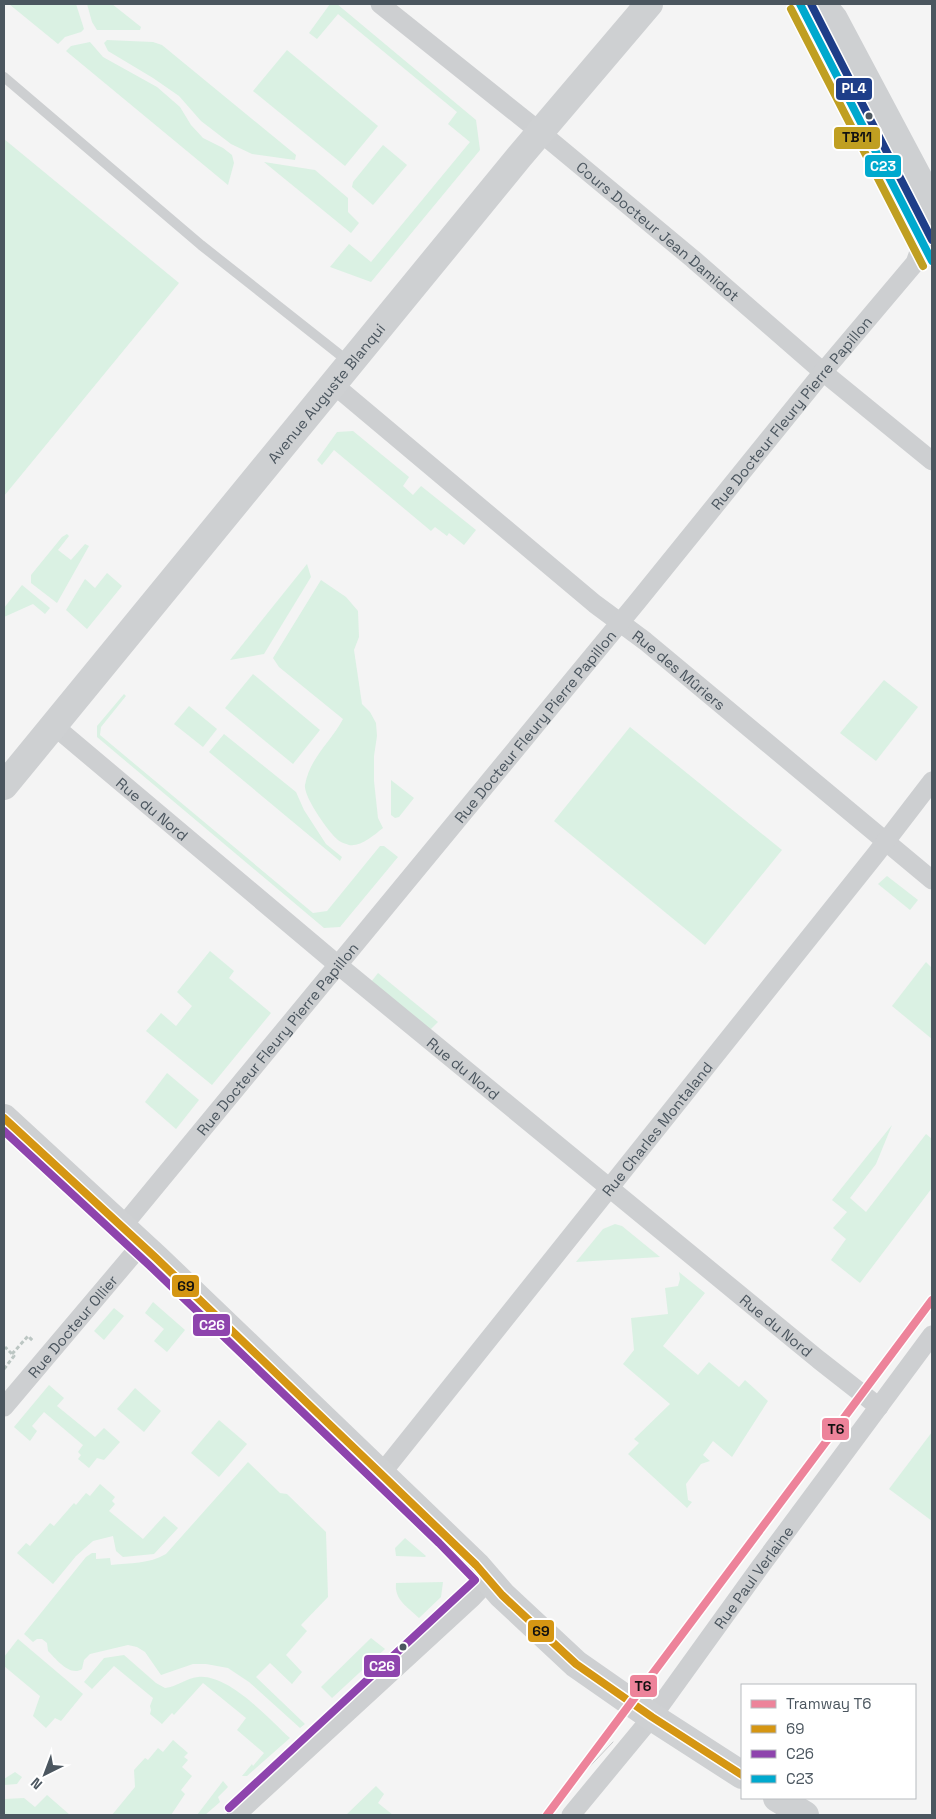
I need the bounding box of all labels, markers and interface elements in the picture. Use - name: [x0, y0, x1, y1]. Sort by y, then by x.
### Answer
- line badge: PL4: [835, 77, 873, 101]
- text: PL4: [842, 79, 867, 97]
- unlabelled marker: [864, 111, 874, 121]
- line badge: TB11: [833, 126, 881, 150]
- text: TB11: [842, 128, 872, 146]
- line badge: C23: [864, 154, 902, 178]
- street label: Cours Docteur Jean Damidot: [573, 157, 744, 305]
- text: C23: [870, 157, 896, 175]
- street label: Rue Docteur Fleury Pierre Papillon: [706, 312, 876, 513]
- street label: Avenue Auguste Blanqui: [263, 319, 389, 467]
- street label: Rue Docteur Fleury Pierre Papillon: [450, 626, 620, 826]
- street label: Rue des Mûriers: [629, 626, 730, 714]
- street label: Rue du Nord: [112, 773, 192, 844]
- street label: Rue Docteur Fleury Pierre Papillon: [192, 938, 362, 1139]
- street label: Rue du Nord: [423, 1033, 504, 1103]
- street label: Rue Charles Montaland: [597, 1057, 716, 1200]
- street label: Rue Docteur Ollier: [23, 1270, 122, 1382]
- line badge: 69: [171, 1274, 200, 1298]
- text: 69: [177, 1277, 195, 1295]
- street label: Rue du Nord: [736, 1290, 817, 1361]
- line badge: C26: [192, 1313, 231, 1337]
- text: C26: [199, 1316, 225, 1334]
- line badge: T6: [821, 1417, 850, 1441]
- text: T6: [828, 1420, 845, 1438]
- street label: Rue Paul Verlaine: [709, 1522, 797, 1632]
- line badge: 69: [527, 1619, 555, 1643]
- text: 69: [532, 1622, 550, 1640]
- unlabelled marker: [398, 1642, 408, 1652]
- line badge: C26: [363, 1654, 401, 1678]
- text: C26: [369, 1657, 395, 1675]
- line badge: T6: [629, 1674, 658, 1698]
- text: T6: [635, 1677, 652, 1695]
- legend: [741, 1684, 916, 1799]
- text: Tramway T6: [786, 1694, 872, 1713]
- text: 69: [786, 1719, 804, 1738]
- text: C26: [786, 1744, 814, 1763]
- north arrow: [20, 1749, 70, 1799]
- text: C23: [786, 1769, 814, 1788]
- text: N: [27, 1774, 46, 1793]

